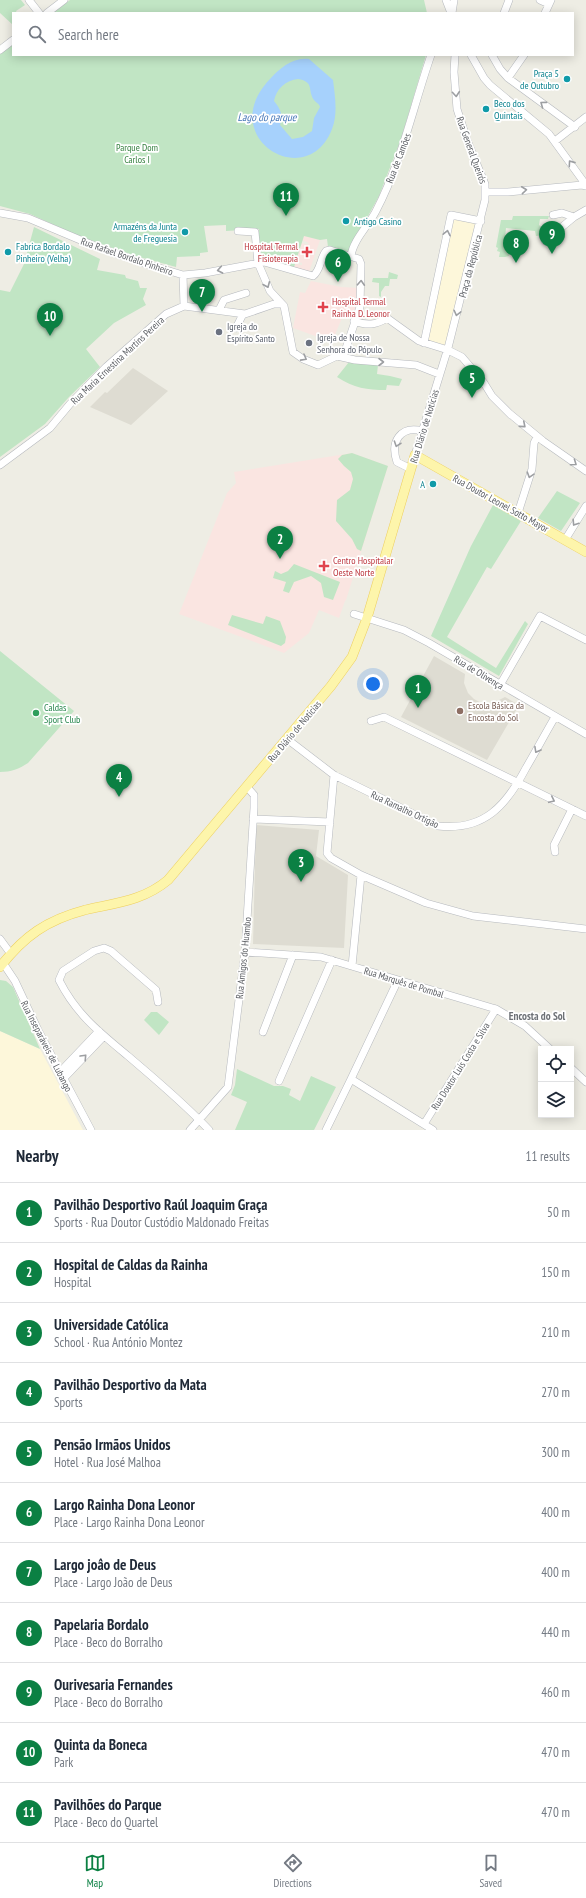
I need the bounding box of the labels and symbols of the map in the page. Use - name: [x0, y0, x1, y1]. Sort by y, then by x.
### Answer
- place label: Praça 5 de Outubro: [520, 67, 559, 92]
- marker: Praça 5 de Outubro: [562, 74, 572, 84]
- one-way arrow: [451, 91, 460, 97]
- place label: Beco dos Quintais: [494, 97, 525, 122]
- one-way arrow: [541, 101, 548, 108]
- marker: Beco dos Quintais: [481, 104, 491, 114]
- water label: Lago do parque: [238, 110, 298, 124]
- street label: Rua General Queirós: [453, 115, 490, 186]
- street label: Rua de Camões: [383, 131, 414, 185]
- park label: Parque Dom Carlos I: [116, 141, 158, 166]
- one-way arrow: [569, 161, 576, 168]
- pin: 11: [273, 183, 299, 216]
- one-way arrow: [521, 185, 527, 194]
- place label: Antigo Casino: [354, 215, 402, 228]
- marker: Antigo Casino: [341, 216, 351, 226]
- place label: Armazéns da Junta de Freguesia: [113, 220, 177, 245]
- pin: 9: [539, 221, 565, 254]
- marker: Armazéns da Junta de Freguesia: [180, 227, 190, 237]
- one-way arrow: [443, 230, 451, 236]
- pin: 8: [503, 230, 529, 263]
- street label: Praça da República: [456, 233, 485, 299]
- street label: Rua Rafael Bordalo Pinheiro: [79, 235, 175, 278]
- place label: Fabrica Bordalo Pinheiro (Velha): [16, 240, 71, 265]
- place label: Hospital Termal Fisioterapia: [244, 240, 299, 265]
- marker: Hospital Termal Fisioterapia: [301, 246, 313, 258]
- marker: Fabrica Bordalo Pinheiro (Velha): [3, 247, 13, 257]
- pin: 6: [325, 249, 351, 282]
- one-way arrow: [217, 265, 224, 274]
- pin: 7: [189, 279, 215, 312]
- one-way arrow: [262, 280, 270, 288]
- one-way arrow: [356, 280, 365, 286]
- place label: Hospital Termal Rainha D. Leonor: [332, 295, 390, 320]
- marker: Hospital Termal Rainha D. Leonor: [317, 301, 329, 313]
- pin: 10: [37, 303, 63, 336]
- one-way arrow: [454, 310, 462, 316]
- street label: Rua Maria Ernestina Martins Pereira: [68, 314, 167, 407]
- place label: Igreja do Espírito Santo: [227, 320, 275, 345]
- marker: Igreja do Espírito Santo: [214, 327, 224, 337]
- place label: Igreja de Nossa Senhora do Pópulo: [317, 331, 382, 356]
- marker: Igreja de Nossa Senhora do Pópulo: [304, 338, 314, 348]
- one-way arrow: [300, 354, 307, 361]
- one-way arrow: [378, 358, 384, 366]
- pin: 5: [459, 365, 485, 398]
- street label: Rua Diário de Notícias: [407, 387, 442, 465]
- one-way arrow: [519, 420, 526, 427]
- one-way arrow: [393, 441, 401, 448]
- one-way arrow: [570, 458, 577, 465]
- one-way arrow: [526, 471, 535, 478]
- street label: Rua Doutor Leonel Sotto Mayor: [450, 472, 551, 535]
- place label: A: [420, 478, 425, 491]
- marker: A: [428, 479, 438, 489]
- one-way arrow: [573, 519, 580, 526]
- pin: 2: [267, 526, 293, 559]
- place label: Centro Hospitalar Oeste Norte: [333, 554, 393, 579]
- marker: Centro Hospitalar Oeste Norte: [318, 560, 330, 572]
- street label: Rua de Olivença: [451, 652, 506, 692]
- your location: [363, 674, 383, 694]
- pin: 1: [405, 675, 431, 708]
- street label: Rua Diário de Notícias: [265, 697, 324, 765]
- place label: Escola Básica da Encosta do Sol: [468, 699, 524, 724]
- place label: Caldas Sport Club: [44, 701, 80, 726]
- marker: Escola Básica da Encosta do Sol: [455, 706, 465, 716]
- marker: Caldas Sport Club: [31, 708, 41, 718]
- one-way arrow: [534, 746, 541, 753]
- pin: 4: [106, 764, 132, 797]
- street label: Rua Ramalho Ortigão: [369, 788, 441, 831]
- one-way arrow: [548, 795, 555, 803]
- pin: 3: [288, 849, 314, 882]
- street label: Rua Amigos do Huambo: [233, 917, 254, 1000]
- street label: Rua Marquês de Pombal: [362, 964, 446, 1001]
- street label: Rua Inseparáveis de Lubango: [18, 998, 75, 1094]
- district label: Encosta do Sol: [509, 1009, 566, 1023]
- street label: Rua Doutor Luís Costa e Silva: [428, 1020, 493, 1112]
- one-way arrow: [79, 1054, 87, 1062]

